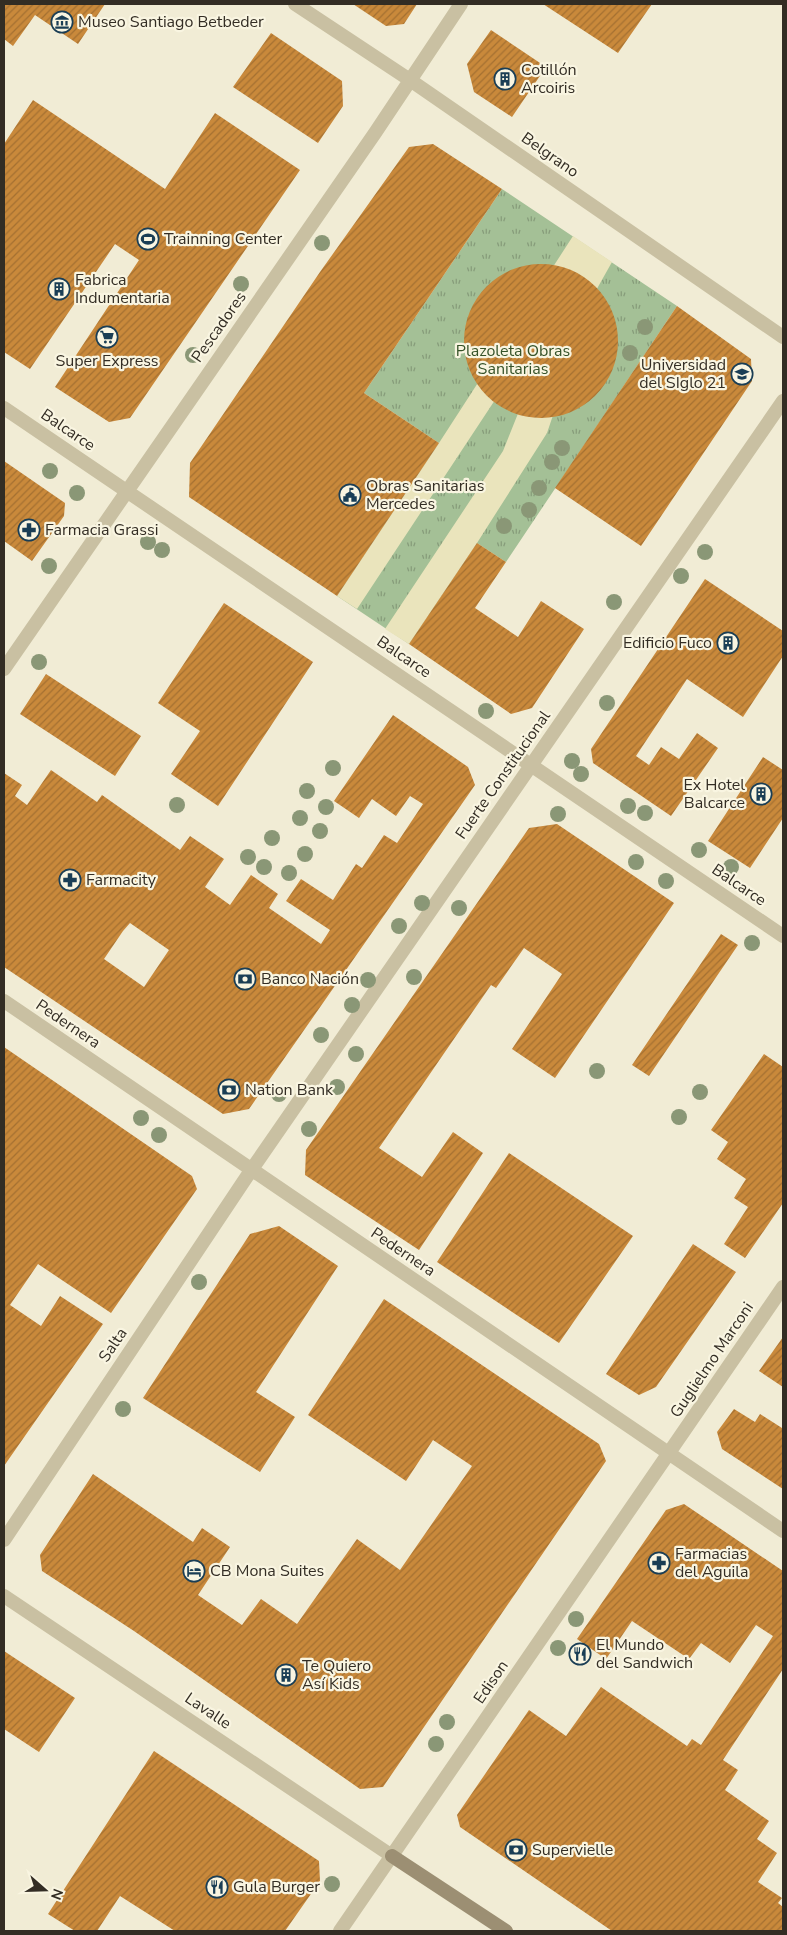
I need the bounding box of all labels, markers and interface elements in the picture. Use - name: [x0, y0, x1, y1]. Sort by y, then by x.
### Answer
- museum icon: Museo Santiago Betbeder: [50, 10, 74, 34]
- place label: Museo Santiago Betbeder: [78, 11, 264, 33]
- place label: Cotillón Arcoiris: [521, 59, 577, 99]
- building icon: Cotillón Arcoiris: [493, 67, 517, 91]
- street label: Belgrano: [517, 127, 583, 183]
- sports icon: Trainning Center: [136, 227, 160, 251]
- place label: Trainning Center: [164, 228, 283, 250]
- place label: Fabrica Indumentaria: [75, 269, 170, 309]
- building icon: Fabrica Indumentaria: [47, 277, 71, 301]
- street label: Pescadores: [187, 287, 251, 367]
- supermarket icon: Super Express: [95, 325, 119, 349]
- park label: Plazoleta Obras Sanitarias: [456, 340, 570, 380]
- place label: Super Express: [55, 350, 159, 372]
- place label: Universidad del SIglo 21: [639, 354, 726, 394]
- school or university icon: Universidad del SIglo 21: [730, 362, 754, 386]
- street label: Balcarce: [36, 404, 100, 456]
- place label: Obras Sanitarias Mercedes: [366, 475, 484, 515]
- public building icon: Obras Sanitarias Mercedes: [338, 483, 362, 507]
- pharmacy icon: Farmacia Grassi: [17, 518, 41, 542]
- place label: Farmacia Grassi: [45, 519, 158, 541]
- street label: Balcarce: [372, 631, 436, 683]
- building icon: Edificio Fuco: [716, 631, 740, 655]
- place label: Edificio Fuco: [623, 632, 712, 654]
- street label: Fuerte Constitucional: [450, 706, 556, 844]
- place label: Ex Hotel Balcarce: [683, 774, 745, 814]
- building icon: Ex Hotel Balcarce: [749, 782, 773, 806]
- street label: Balcarce: [707, 859, 771, 911]
- pharmacy icon: Farmacity: [58, 868, 82, 892]
- place label: Farmacity: [86, 869, 157, 891]
- bank icon: Banco Nación: [233, 967, 257, 991]
- place label: Banco Nación: [261, 968, 359, 990]
- street label: Pedernera: [31, 994, 105, 1054]
- bank icon: Nation Bank: [217, 1078, 241, 1102]
- place label: Nation Bank: [245, 1079, 334, 1101]
- street label: Pedernera: [366, 1222, 440, 1282]
- street label: Guglielmo Marconi: [665, 1298, 759, 1422]
- street label: Salta: [94, 1324, 132, 1366]
- place label: Farmacias del Aguila: [675, 1543, 749, 1583]
- pharmacy icon: Farmacias del Aguila: [647, 1551, 671, 1575]
- hotel icon: CB Mona Suites: [182, 1559, 206, 1583]
- place label: CB Mona Suites: [210, 1560, 324, 1582]
- place label: El Mundo del Sandwich: [596, 1634, 693, 1674]
- restaurant icon: El Mundo del Sandwich: [568, 1642, 592, 1666]
- place label: Te Quiero Así Kids: [302, 1655, 371, 1695]
- street label: Edison: [468, 1656, 514, 1708]
- building icon: Te Quiero Así Kids: [274, 1663, 298, 1687]
- street label: Lavalle: [180, 1687, 236, 1735]
- bank icon: Supervielle: [504, 1838, 528, 1862]
- place label: Supervielle: [532, 1839, 613, 1861]
- north arrow: [20, 1865, 70, 1915]
- restaurant icon: Gula Burger: [205, 1875, 229, 1899]
- place label: Gula Burger: [233, 1876, 320, 1898]
- text: N: [46, 1886, 67, 1902]

